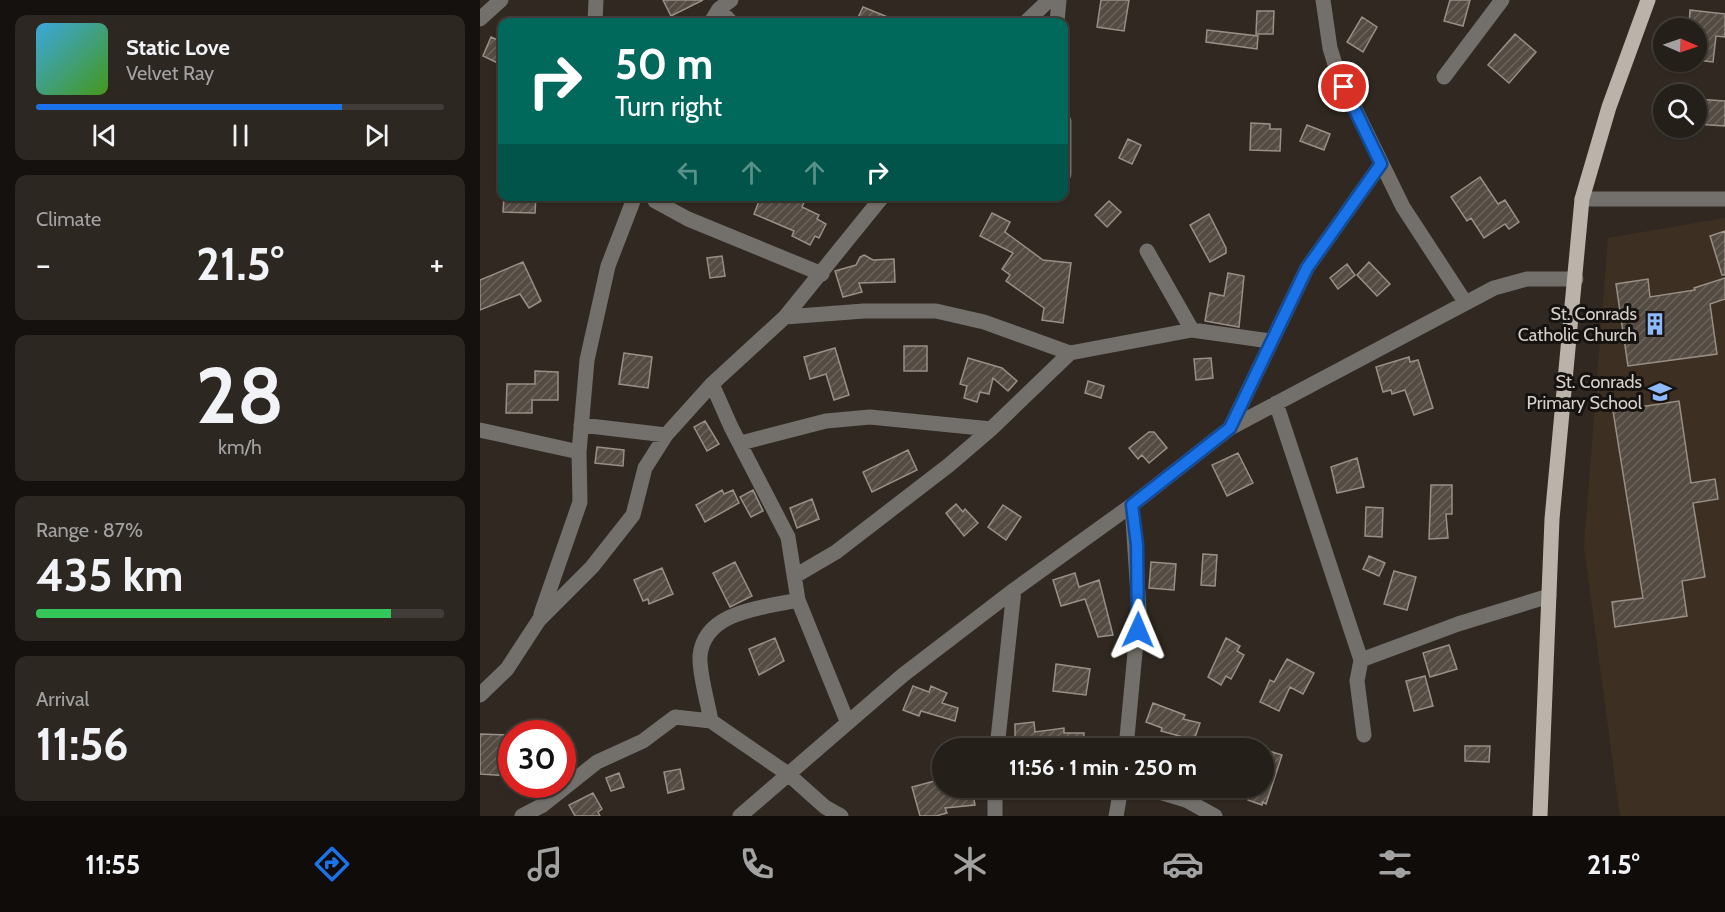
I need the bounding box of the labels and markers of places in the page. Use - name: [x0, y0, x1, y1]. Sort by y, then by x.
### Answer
- pin: [1318, 61, 1369, 112]
- place label: St. Conrads Catholic Church: [1518, 303, 1637, 346]
- building icon: St. Conrads Catholic Church: [1642, 311, 1668, 337]
- place label: St. Conrads Primary School: [1527, 371, 1643, 414]
- school or university icon: St. Conrads Primary School: [1647, 379, 1673, 405]

